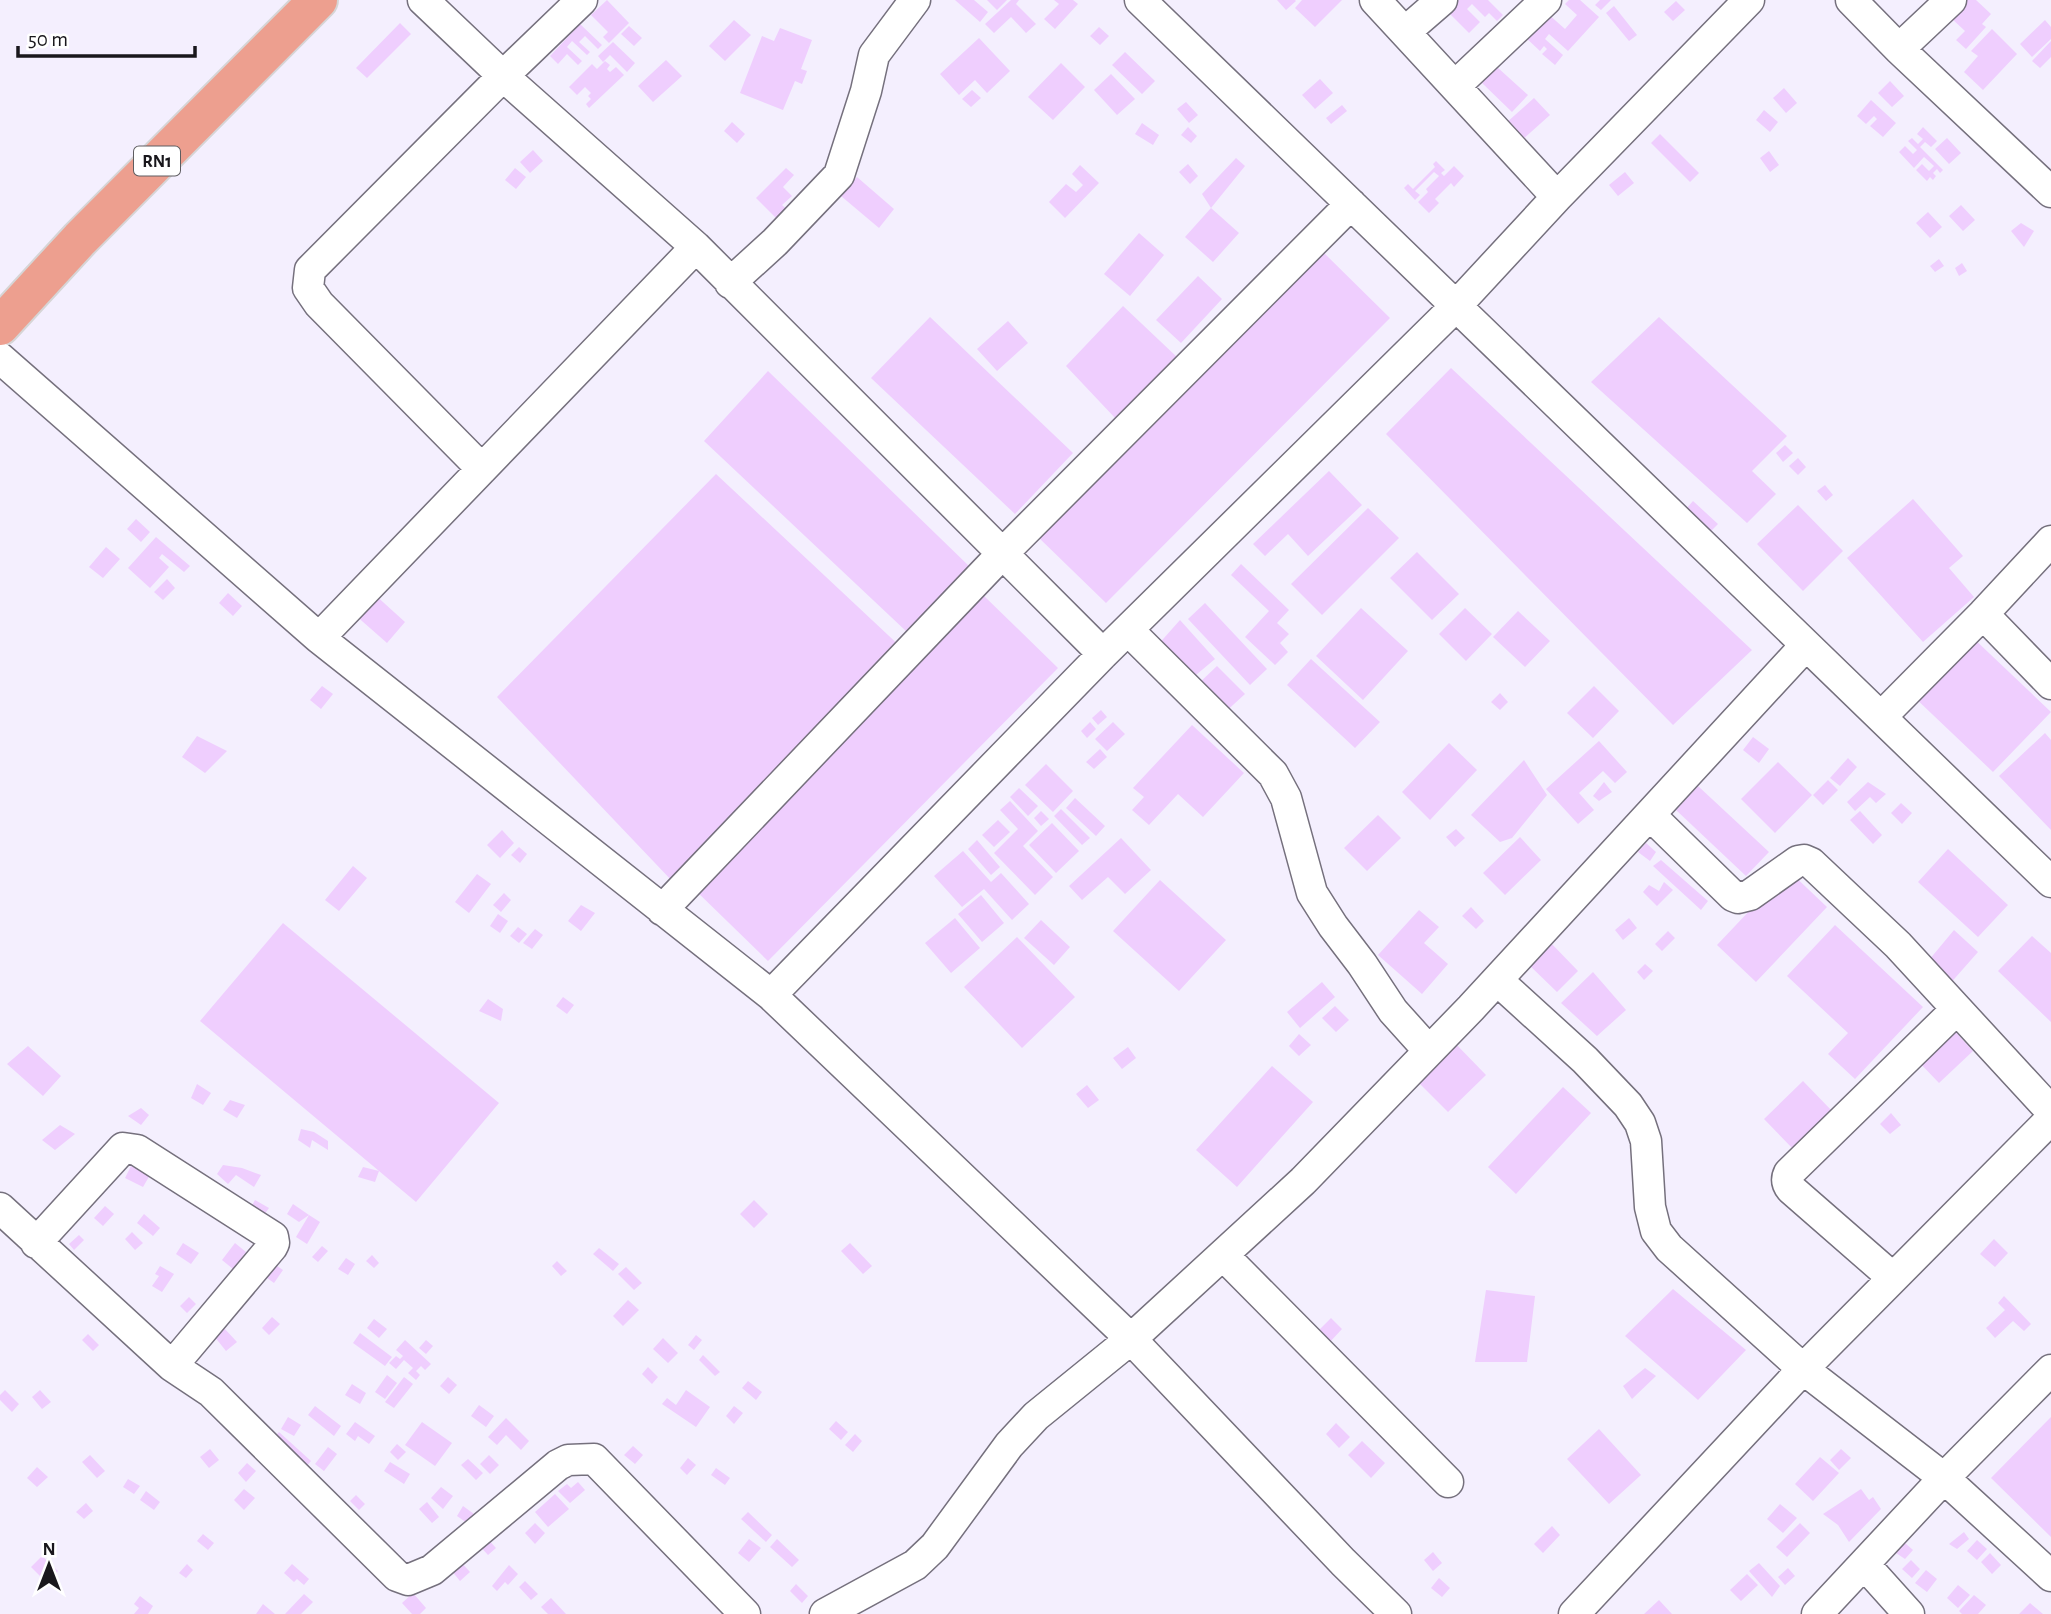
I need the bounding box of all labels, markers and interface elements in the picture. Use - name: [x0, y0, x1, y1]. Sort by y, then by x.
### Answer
- scale bar: [18, 14, 194, 58]
- text: 50 m: [28, 29, 68, 50]
- road number: RN1: [134, 146, 180, 176]
- north arrow: [14, 1530, 84, 1600]
- text: N: [42, 1540, 56, 1559]

